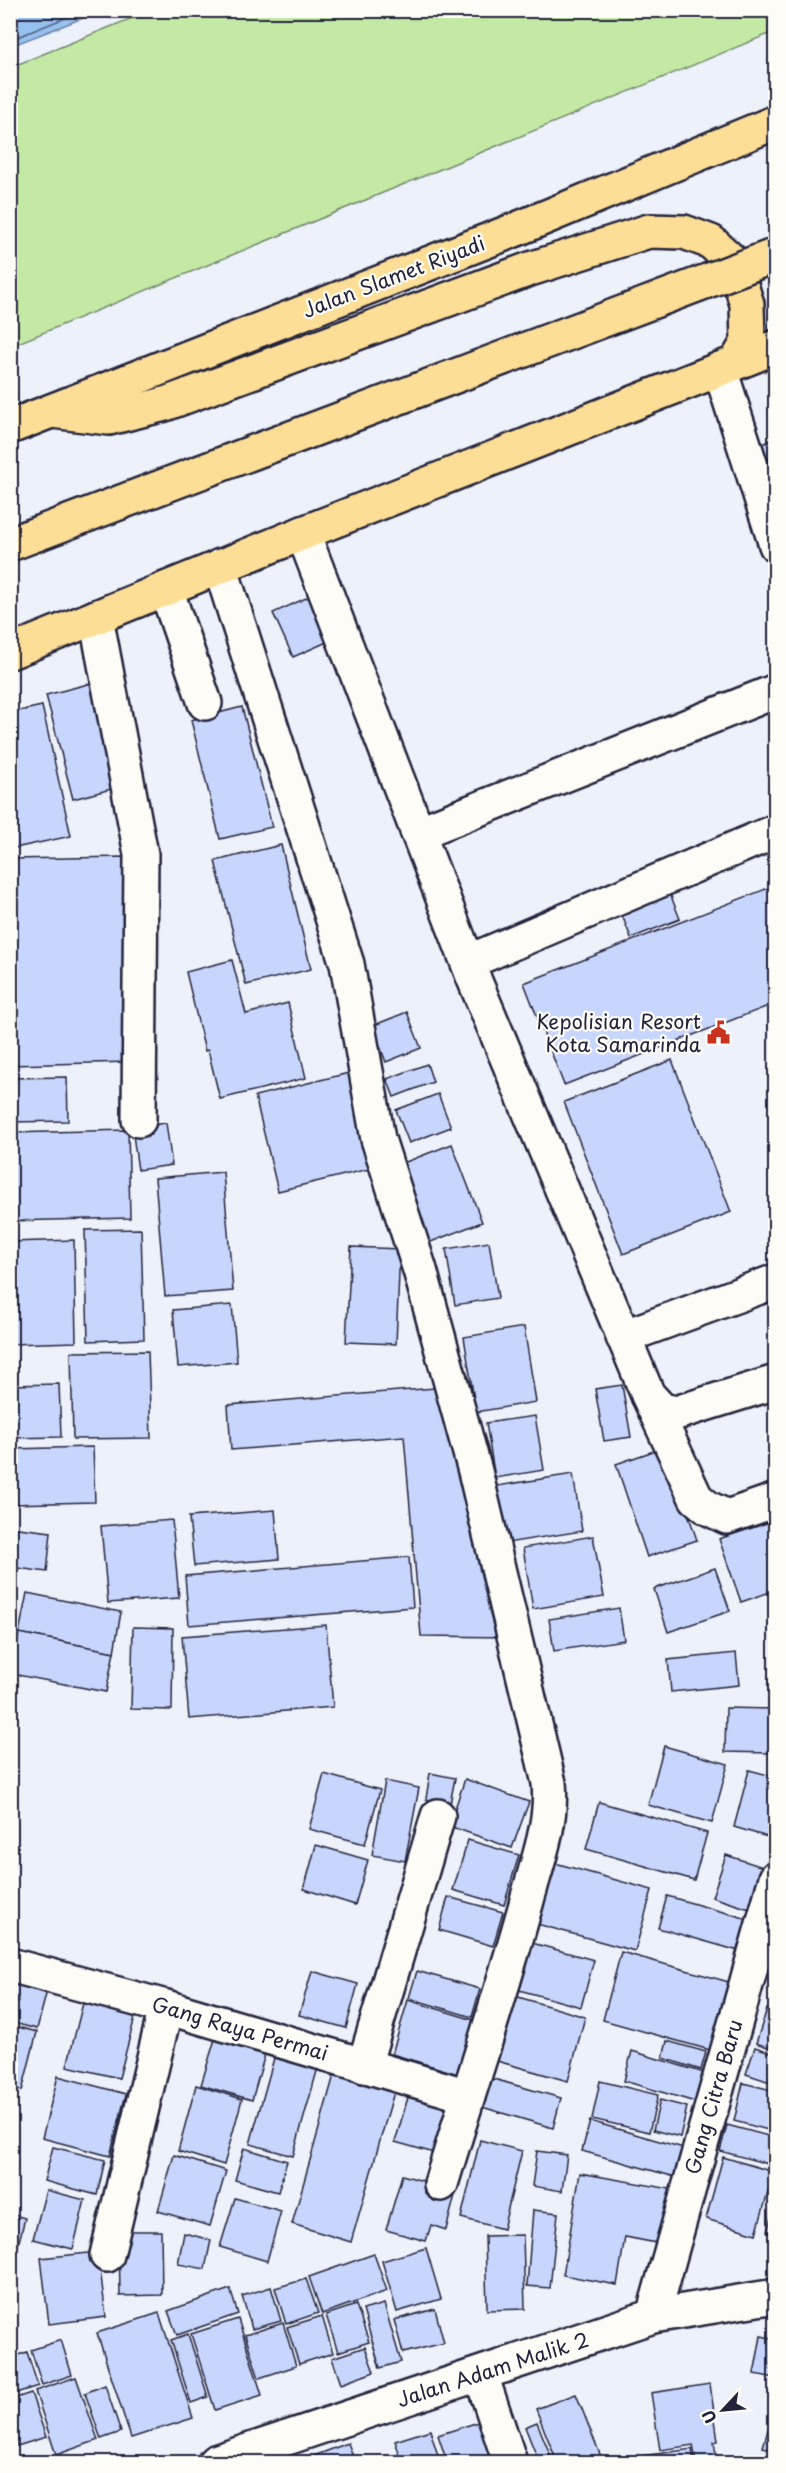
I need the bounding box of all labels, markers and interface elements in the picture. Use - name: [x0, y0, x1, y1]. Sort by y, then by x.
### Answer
- street label: Jalan Slamet Riyadi: [298, 227, 489, 325]
- place label: Kepolisian Resort Kota Samarinda: [536, 1006, 702, 1059]
- public building icon: Kepolisian Resort Kota Samarinda: [706, 1020, 732, 1046]
- street label: Gang Raya Permai: [149, 1989, 332, 2068]
- street label: Gang Citra Baru: [677, 2016, 750, 2178]
- street label: Jalan Adam Malik 2: [393, 2324, 592, 2414]
- north arrow: [693, 2380, 753, 2440]
- text: U: [695, 2406, 722, 2428]

